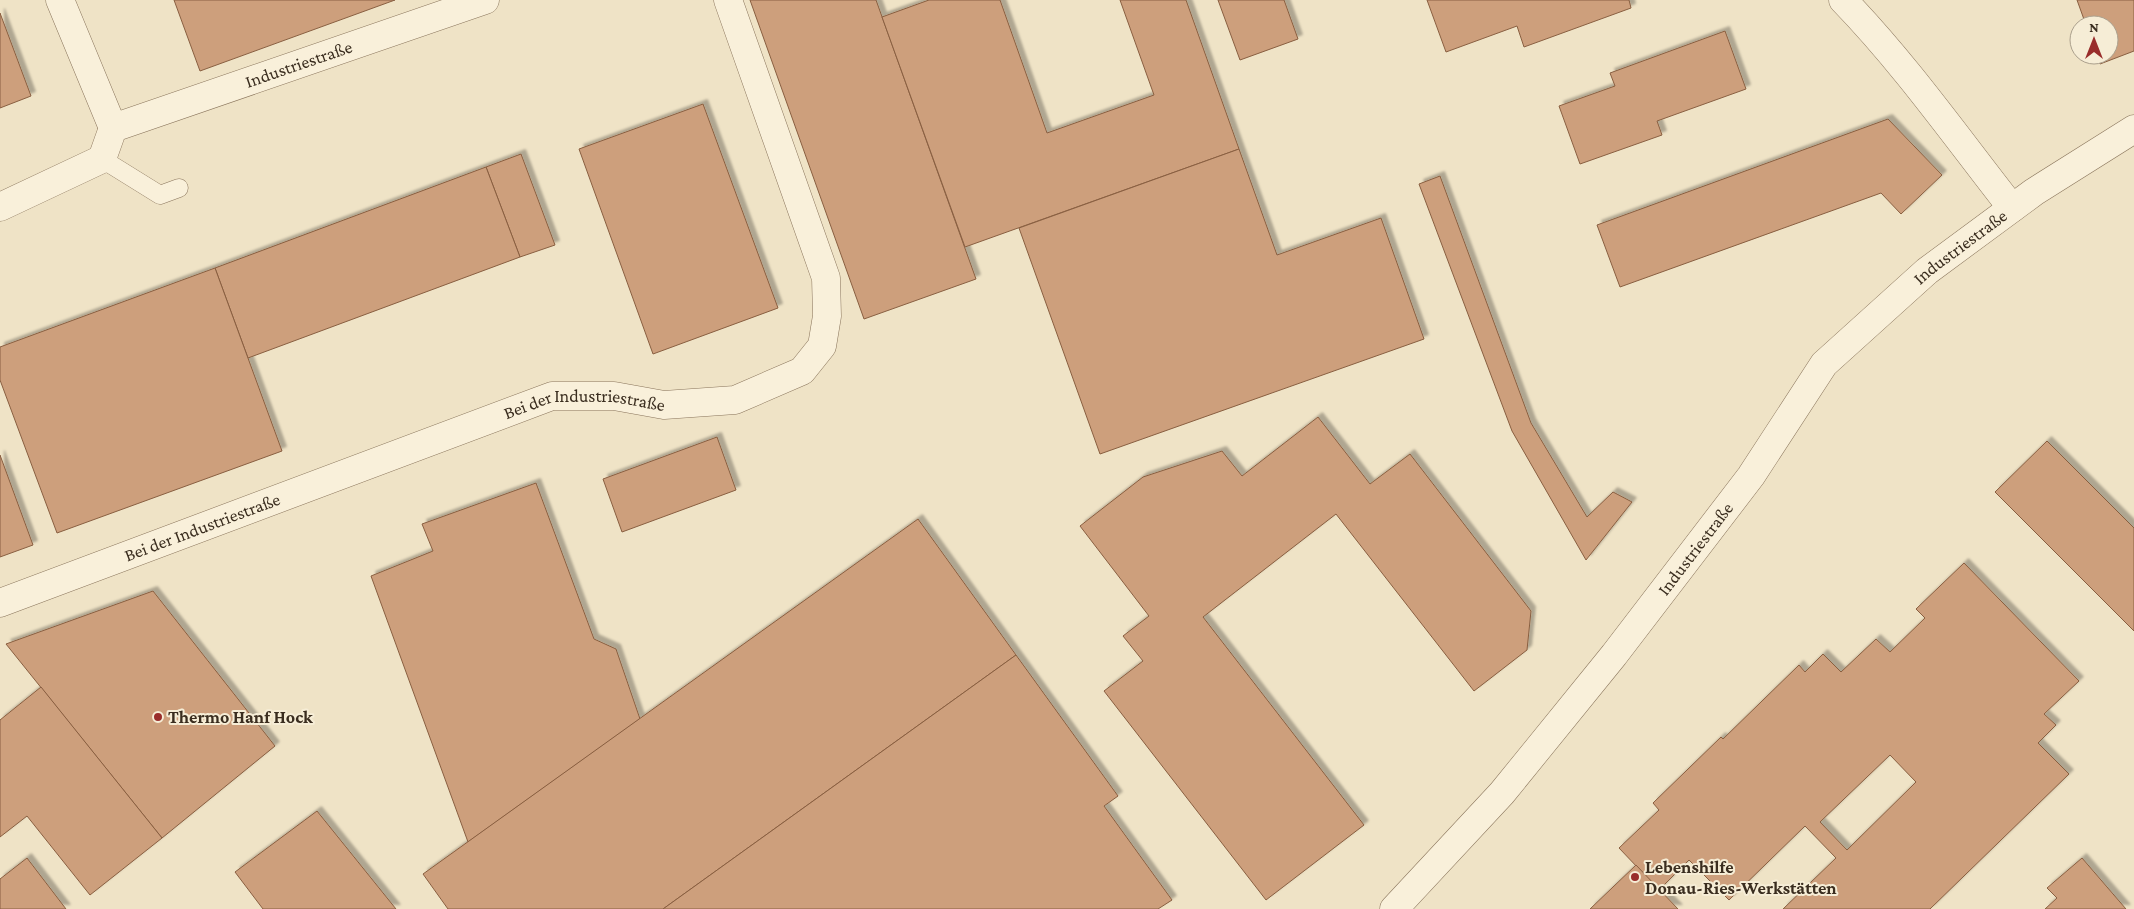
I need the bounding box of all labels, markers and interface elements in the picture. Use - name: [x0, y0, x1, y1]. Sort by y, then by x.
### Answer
- north arrow: [2069, 15, 2119, 65]
- text: N: [2089, 19, 2099, 35]
- street label: Industriestraße: [243, 36, 355, 92]
- street label: Industriestraße: [1909, 205, 2011, 288]
- street label: Bei der Industriestraße: [501, 386, 667, 423]
- street label: Bei der Industriestraße: [122, 489, 283, 565]
- street label: Industriestraße: [1653, 498, 1737, 599]
- place label: Thermo Hanf Hock: [168, 707, 313, 727]
- marker: Thermo Hanf Hock: [152, 711, 164, 723]
- place label: Lebenshilfe Donau-Ries-Werkstätten: [1645, 857, 1837, 898]
- marker: Lebenshilfe Donau-Ries-Werkstätten: [1629, 871, 1641, 883]

